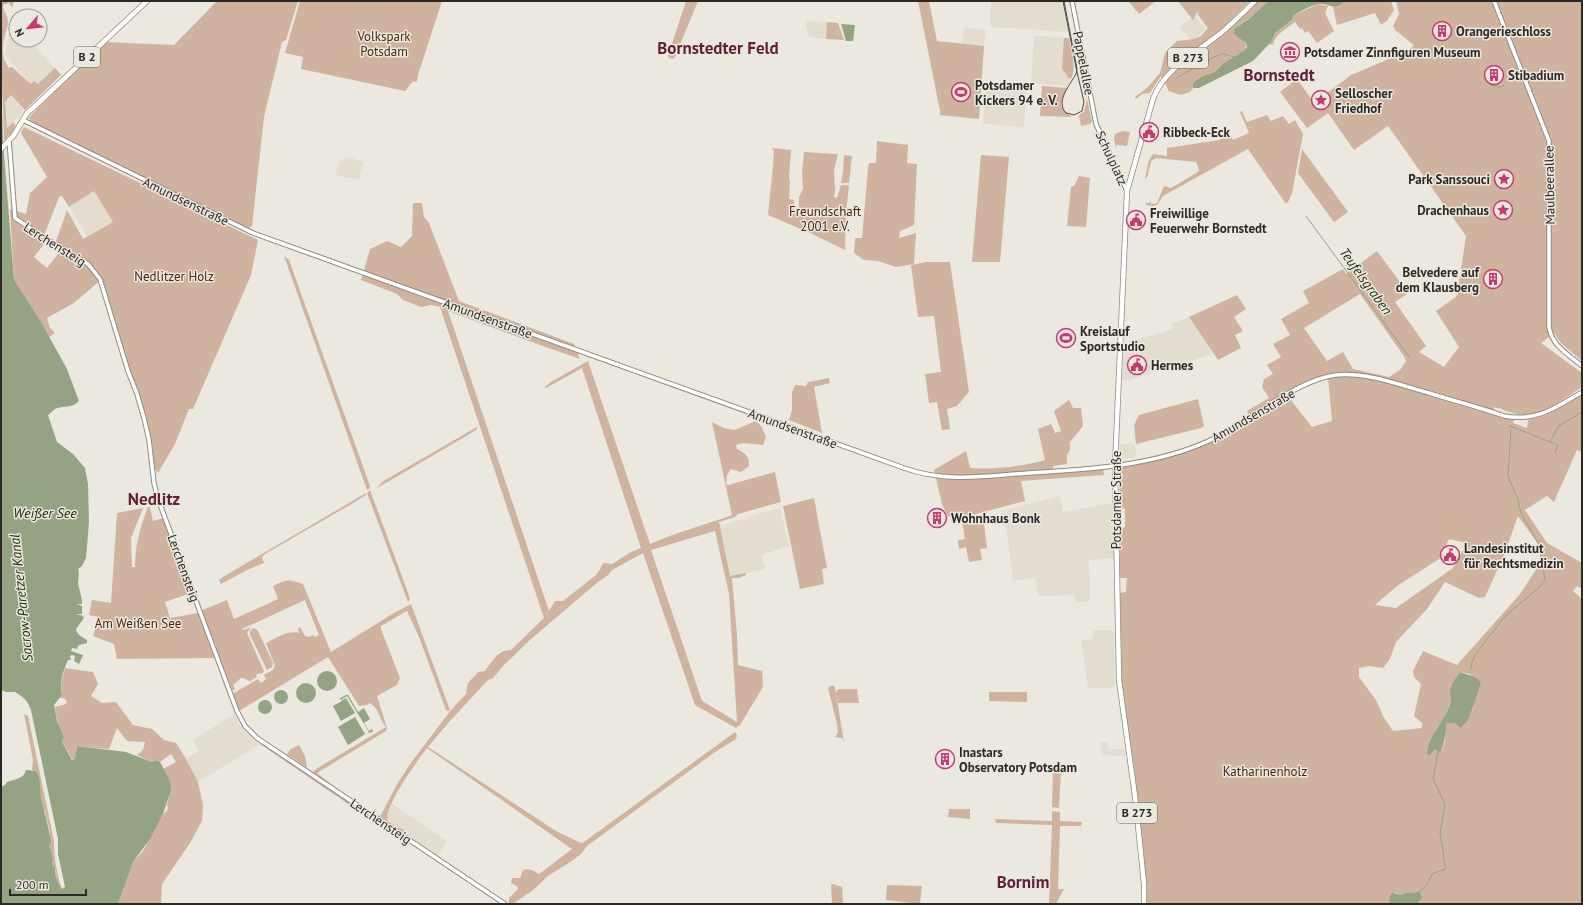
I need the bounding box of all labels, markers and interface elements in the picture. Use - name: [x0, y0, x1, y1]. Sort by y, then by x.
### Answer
- north arrow: [8, 8, 48, 48]
- building icon: Orangerieschloss: [1431, 20, 1453, 42]
- place label: Orangerieschloss: [1456, 23, 1552, 40]
- text: N: [11, 26, 27, 39]
- park label: Volkspark Potsdam: [356, 28, 411, 60]
- street label: Pappelallee: [1069, 30, 1098, 97]
- district label: Bornstedter Feld: [657, 37, 779, 59]
- museum icon: Potsdamer Zinnfiguren Museum: [1279, 41, 1301, 63]
- place label: Potsdamer Zinnfiguren Museum: [1304, 44, 1481, 61]
- road number: B 2: [74, 47, 100, 67]
- road number: B 273: [1168, 48, 1208, 68]
- district label: Bornstedt: [1243, 64, 1315, 86]
- building icon: Stibadium: [1483, 64, 1505, 86]
- place label: Stibadium: [1508, 67, 1564, 84]
- place label: Potsdamer Kickers 94 e. V.: [975, 77, 1058, 109]
- sports icon: Potsdamer Kickers 94 e. V.: [950, 81, 972, 103]
- place label: Selloscher Friedhof: [1335, 85, 1393, 117]
- place icon: Selloscher Friedhof: [1310, 89, 1332, 111]
- public building icon: Ribbeck-Eck: [1138, 121, 1160, 143]
- place label: Ribbeck-Eck: [1163, 124, 1230, 141]
- street label: Schulplatz: [1092, 128, 1132, 188]
- street label: Maulbeerallee: [1540, 145, 1559, 225]
- place icon: Park Sanssouci: [1493, 168, 1515, 190]
- place label: Park Sanssouci: [1408, 171, 1490, 188]
- street label: Amundsenstraße: [140, 173, 232, 230]
- place icon: Drachenhaus: [1492, 199, 1514, 221]
- place label: Drachenhaus: [1417, 202, 1490, 219]
- park label: Freundschaft 2001 e.V.: [789, 203, 862, 235]
- place label: Freiwillige Feuerwehr Bornstedt: [1150, 205, 1267, 237]
- public building icon: Freiwillige Feuerwehr Bornstedt: [1125, 209, 1147, 231]
- street label: Lerchensteig: [20, 219, 89, 270]
- water label: Teufelsgraben: [1336, 244, 1396, 318]
- place label: Belvedere auf dem Klausberg: [1396, 264, 1480, 296]
- park label: Nedlitzer Holz: [134, 268, 214, 285]
- building icon: Belvedere auf dem Klausberg: [1482, 268, 1504, 290]
- street label: Amundsenstraße: [441, 294, 535, 342]
- place label: Kreislauf Sportstudio: [1080, 323, 1145, 355]
- sports icon: Kreislauf Sportstudio: [1055, 327, 1077, 349]
- public building icon: Hermes: [1126, 354, 1148, 376]
- place label: Hermes: [1151, 357, 1194, 374]
- street label: Amundsenstraße: [1209, 385, 1298, 446]
- street label: Amundsenstraße: [746, 404, 840, 452]
- street label: Potsdamer Straße: [1108, 451, 1125, 549]
- district label: Nedlitz: [128, 488, 180, 510]
- water label: Weißer See: [13, 504, 77, 522]
- building icon: Wohnhaus Bonk: [926, 507, 948, 529]
- place label: Wohnhaus Bonk: [951, 510, 1041, 527]
- street label: Lerchensteig: [163, 532, 204, 604]
- water label: Sacrow-Paretzer Kanal: [5, 533, 37, 663]
- place label: Landesinstitut für Rechtsmedizin: [1464, 540, 1564, 572]
- public building icon: Landesinstitut für Rechtsmedizin: [1439, 544, 1461, 566]
- park label: Am Weißen See: [95, 615, 181, 632]
- place label: Inastars Observatory Potsdam: [959, 744, 1077, 776]
- building icon: Inastars Observatory Potsdam: [934, 748, 956, 770]
- park label: Katharinenholz: [1223, 763, 1307, 780]
- street label: Lerchensteig: [347, 795, 415, 848]
- road number: B 273: [1117, 803, 1157, 823]
- scale bar: [10, 871, 86, 897]
- district label: Bornim: [997, 871, 1049, 893]
- text: 200 m: [16, 877, 49, 892]

